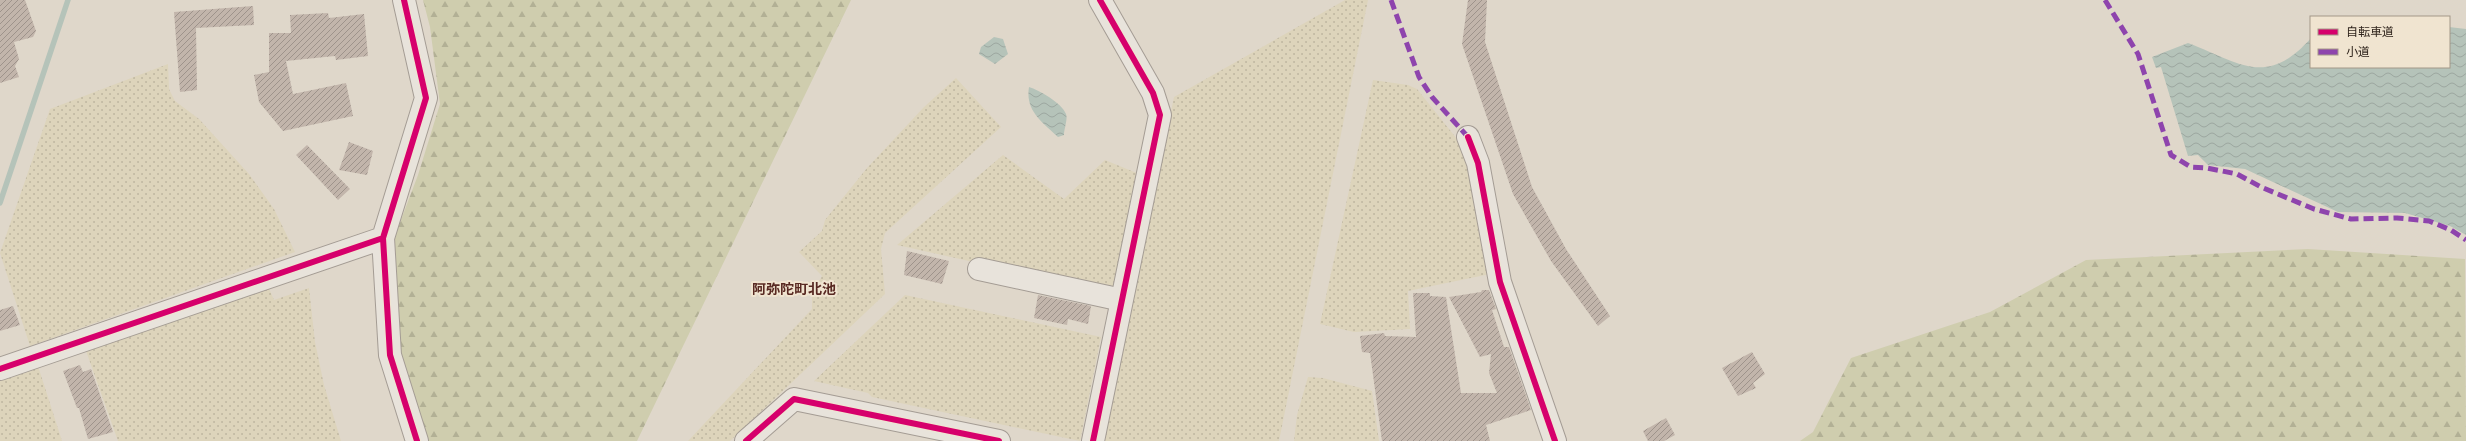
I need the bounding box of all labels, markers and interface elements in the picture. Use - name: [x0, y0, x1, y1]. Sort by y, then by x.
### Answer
- legend: [2310, 16, 2450, 68]
- text: 自転車道: [2346, 24, 2394, 39]
- text: 小道: [2346, 44, 2370, 59]
- district label: 阿弥陀町北池: [752, 280, 836, 298]

